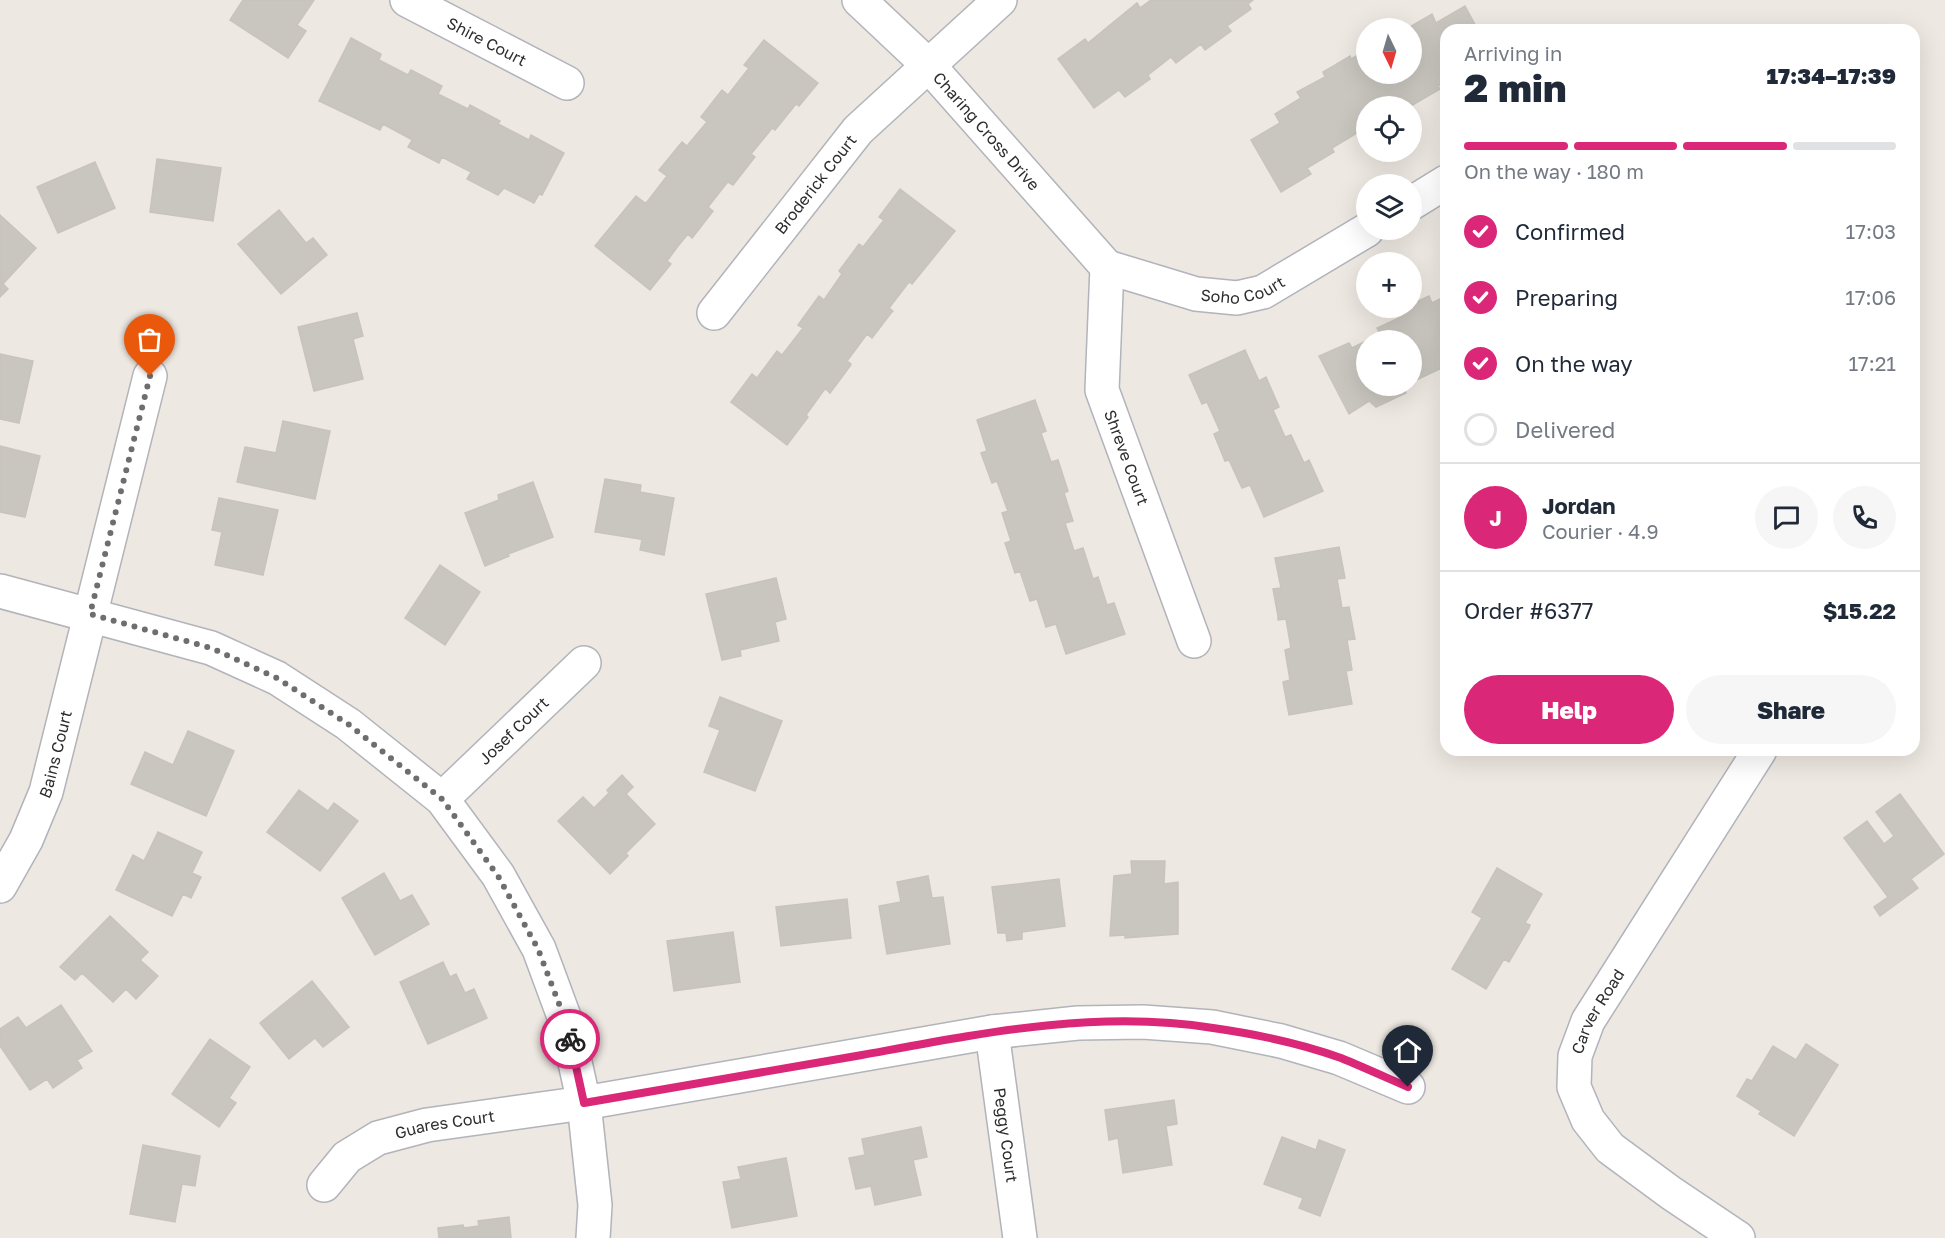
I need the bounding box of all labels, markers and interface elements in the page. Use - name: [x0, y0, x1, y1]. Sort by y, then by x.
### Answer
- street label: Shire Court: [444, 13, 530, 70]
- north arrow: [1356, 18, 1422, 84]
- map controls: [1356, 18, 1422, 396]
- text: Arriving in: [1464, 41, 1562, 65]
- text: 17:34–17:39: [1766, 62, 1896, 89]
- text: 2 min: [1464, 64, 1567, 111]
- street label: Charing Cross Drive: [929, 68, 1044, 194]
- button: locate: [1356, 96, 1422, 162]
- street label: Broderick Court: [770, 130, 861, 238]
- text: On the way · 180 m: [1464, 159, 1644, 183]
- button: layers: [1356, 174, 1422, 240]
- icon: check: [1464, 215, 1497, 248]
- text: Confirmed: [1515, 218, 1625, 245]
- text: 17:03: [1846, 219, 1896, 243]
- button: +: [1356, 252, 1422, 318]
- street label: Soho Court: [1200, 271, 1288, 308]
- icon: check: [1464, 281, 1497, 314]
- text: Preparing: [1515, 284, 1618, 311]
- text: 17:06: [1845, 285, 1896, 309]
- pin: [124, 314, 175, 376]
- icon: bag: [133, 323, 166, 356]
- button: −: [1356, 330, 1422, 396]
- icon: check: [1464, 347, 1497, 380]
- text: On the way: [1515, 350, 1633, 377]
- text: 17:21: [1848, 351, 1896, 375]
- street label: Shreve Court: [1100, 407, 1153, 508]
- text: Delivered: [1515, 416, 1615, 443]
- button: chat: [1755, 486, 1818, 549]
- button: phone: [1833, 486, 1896, 549]
- text: Jordan: [1542, 492, 1616, 519]
- text: J: [1489, 504, 1502, 531]
- text: Courier · 4.9: [1542, 519, 1659, 543]
- text: Order #6377: [1464, 597, 1593, 624]
- text: $15.22: [1823, 597, 1896, 624]
- button: Help: [1464, 675, 1674, 744]
- button: Share: [1686, 675, 1896, 744]
- street label: Josef Court: [474, 692, 553, 769]
- street label: Bains Court: [35, 708, 76, 801]
- street label: Carver Road: [1567, 965, 1628, 1057]
- courier: [540, 1009, 600, 1069]
- icon: bike: [554, 1023, 587, 1056]
- pin: [1382, 1025, 1433, 1087]
- icon: home: [1391, 1034, 1424, 1067]
- street label: Peggy Court: [990, 1086, 1022, 1184]
- street label: Guares Court: [393, 1106, 496, 1143]

